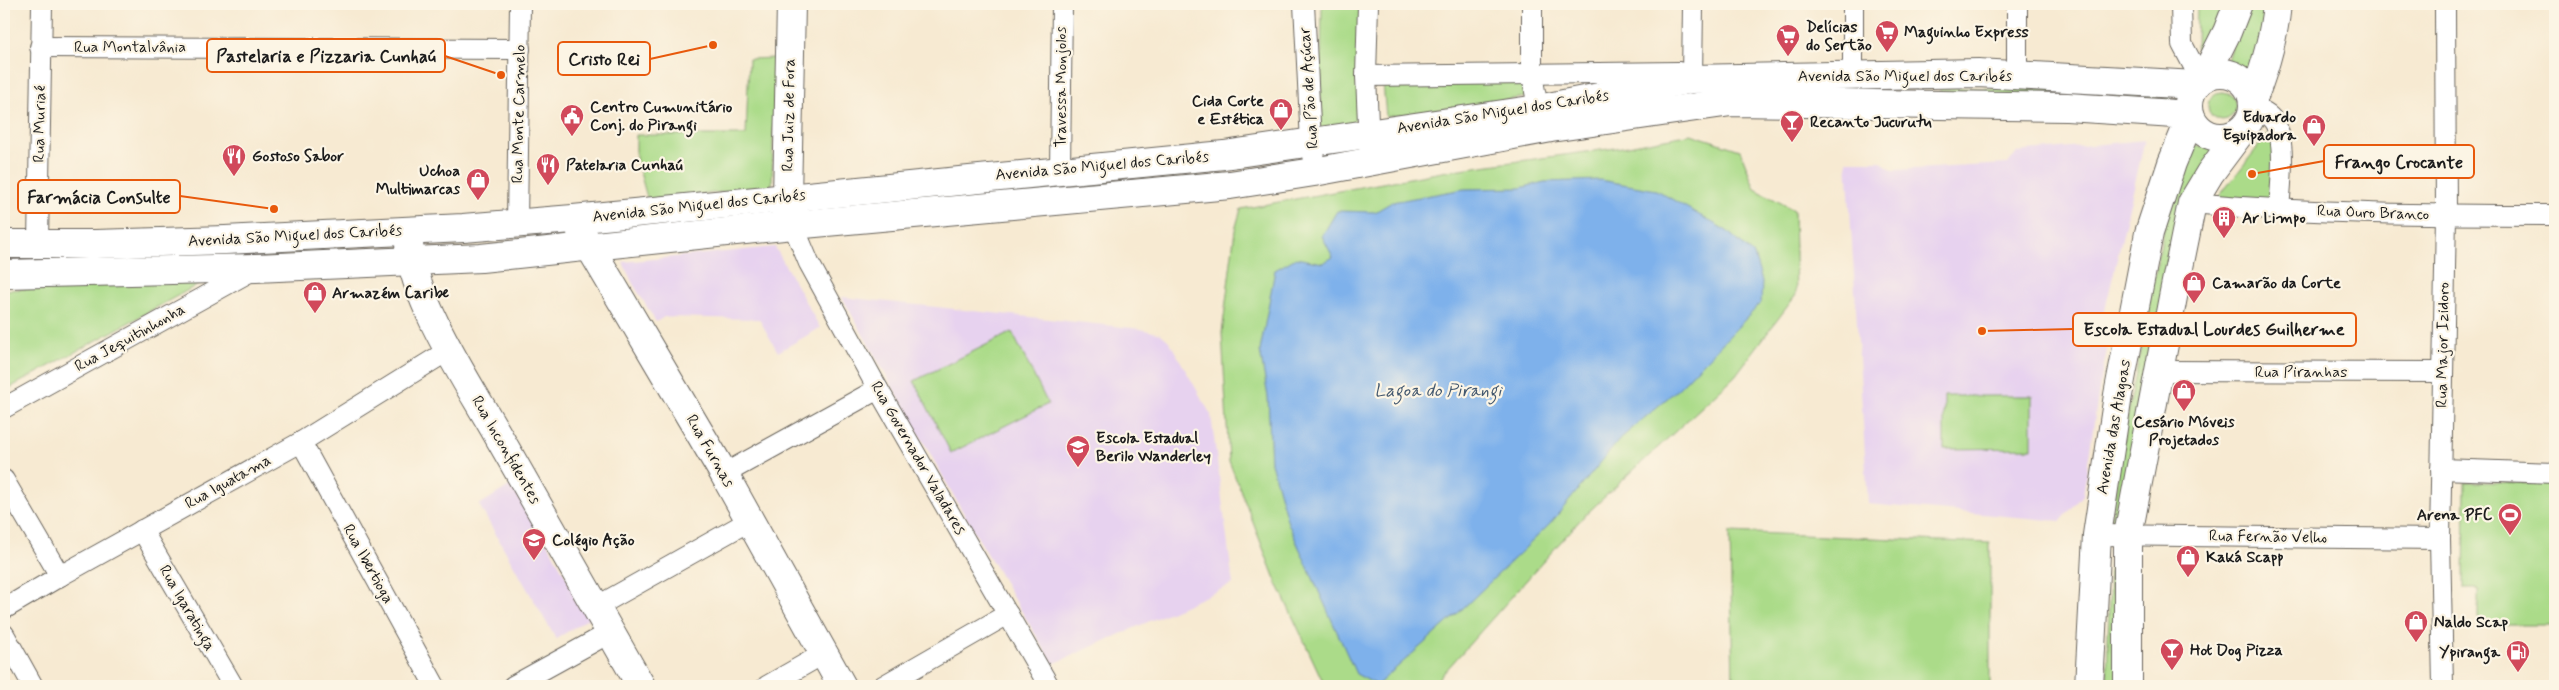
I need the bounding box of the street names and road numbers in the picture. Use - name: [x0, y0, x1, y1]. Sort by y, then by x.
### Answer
- street label: Travessa Monjolos: [1051, 26, 1072, 148]
- street label: Rua Pão de Açúcar: [1294, 26, 1324, 150]
- street label: Rua Montalvânia: [74, 37, 186, 58]
- street label: Rua Monte Carmelo: [507, 44, 531, 184]
- street label: Rua Juiz de Fora: [778, 58, 800, 172]
- street label: Avenida São Miguel dos Caribés: [1798, 66, 2012, 88]
- street label: Rua Muriaé: [29, 85, 51, 163]
- street label: Avenida São Miguel dos Caribés: [1395, 85, 1611, 140]
- street label: Avenida São Miguel dos Caribés: [994, 146, 1210, 187]
- street label: Avenida São Miguel dos Caribés: [591, 184, 807, 229]
- street label: Rua Ouro Branco: [2316, 201, 2430, 225]
- street label: Avenida São Miguel dos Caribés: [187, 220, 403, 253]
- street label: Rua Major Izidoro: [2431, 282, 2455, 408]
- street label: Rua Jequitinhonha: [71, 299, 189, 377]
- street label: Avenida das Alagoas: [2092, 358, 2136, 496]
- street label: Rua Piranhas: [2255, 362, 2347, 383]
- street label: Rua Governador Valadares: [865, 377, 971, 539]
- street label: Rua Inconfidentes: [466, 392, 546, 508]
- street label: Rua Furnas: [681, 411, 739, 491]
- street label: Rua Iguatama: [181, 450, 275, 514]
- street label: Rua Ibertioga: [338, 521, 399, 608]
- street label: Rua Fernão Velho: [2209, 525, 2327, 549]
- street label: Rua Igaratinga: [153, 561, 220, 655]

